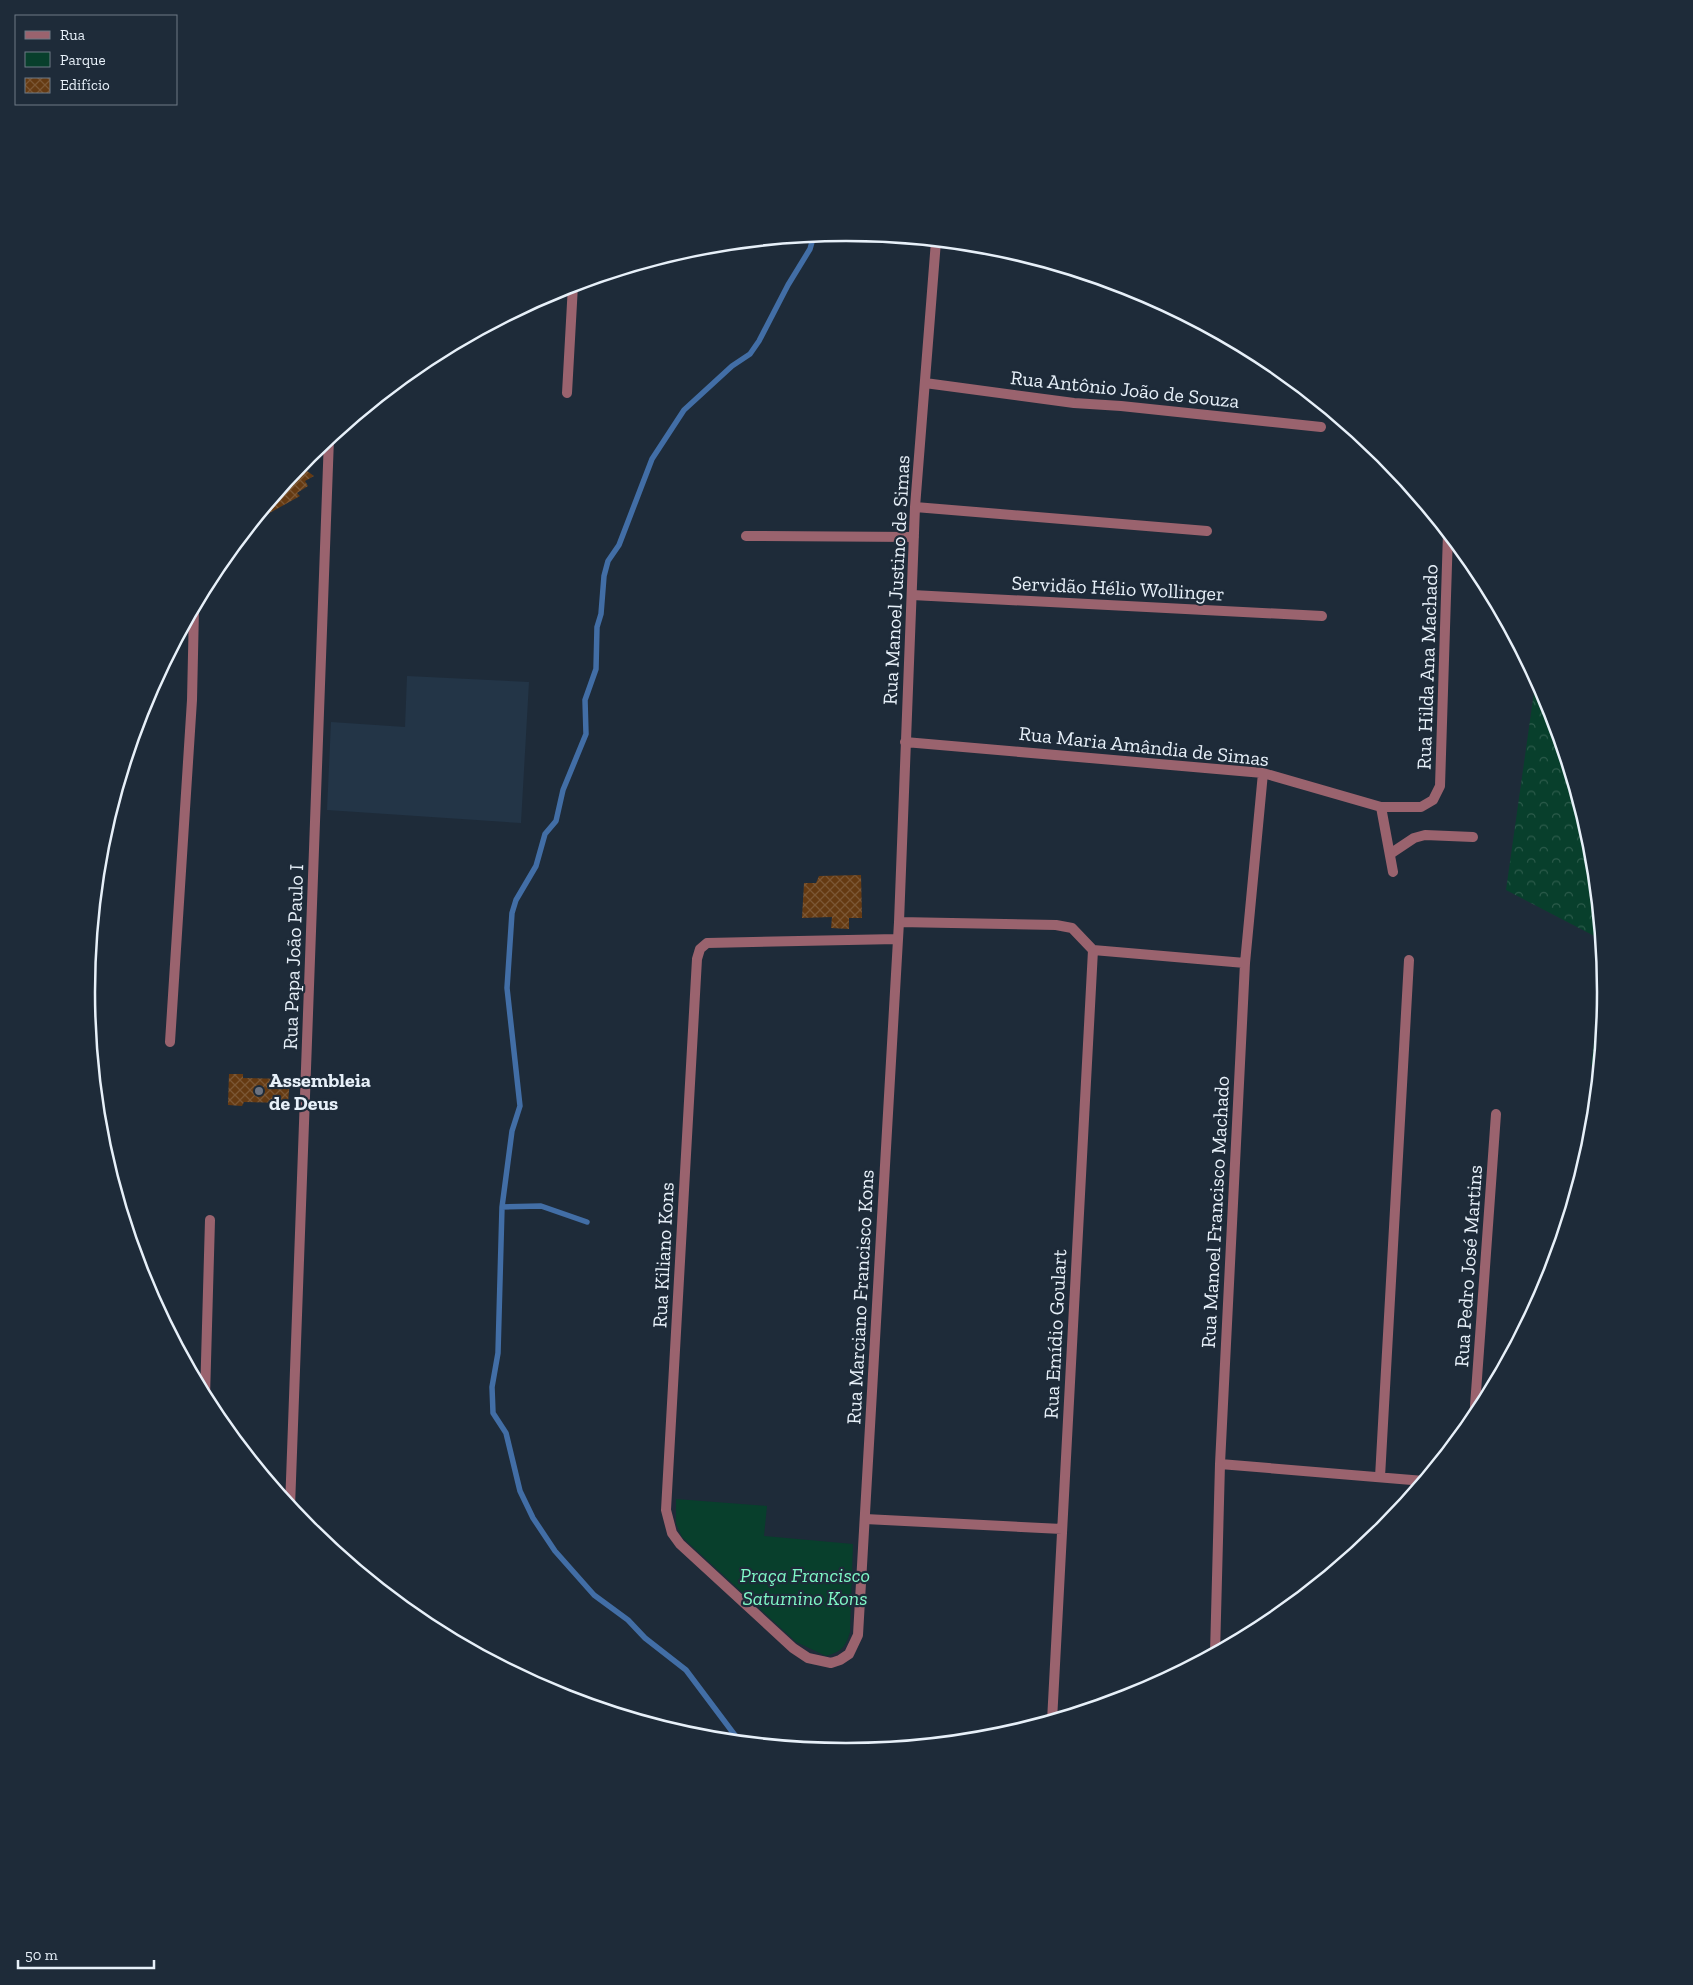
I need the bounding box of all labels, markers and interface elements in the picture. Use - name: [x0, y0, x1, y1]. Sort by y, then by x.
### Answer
- legend: [15, 15, 178, 105]
- text: Rua: [60, 26, 85, 44]
- text: Parque: [60, 51, 106, 69]
- text: Edifício: [60, 76, 110, 94]
- street label: Rua Antônio João de Souza: [1009, 365, 1241, 413]
- street label: Rua Manoel Justino de Simas: [877, 454, 915, 706]
- street label: Rua Hilda Ana Machado: [1411, 564, 1443, 770]
- street label: Servidão Hélio Wollinger: [1011, 570, 1225, 606]
- street label: Rua Maria Amândia de Simas: [1018, 721, 1270, 771]
- street label: Rua Papa João Paulo I: [278, 864, 308, 1050]
- place label: Assembleia de Deus: [269, 1068, 371, 1115]
- street label: Rua Manoel Francisco Machado: [1196, 1075, 1234, 1349]
- marker: Assembleia de Deus: [253, 1085, 265, 1097]
- street label: Rua Pedro José Martins: [1449, 1164, 1487, 1368]
- street label: Rua Marciano Francisco Kons: [841, 1169, 879, 1425]
- street label: Rua Kiliano Kons: [647, 1181, 679, 1329]
- street label: Rua Emídio Goulart: [1039, 1248, 1071, 1419]
- park label: Praça Francisco Saturnino Kons: [740, 1563, 870, 1610]
- scale bar: [18, 1938, 154, 1970]
- text: 50 m: [25, 1946, 58, 1964]

